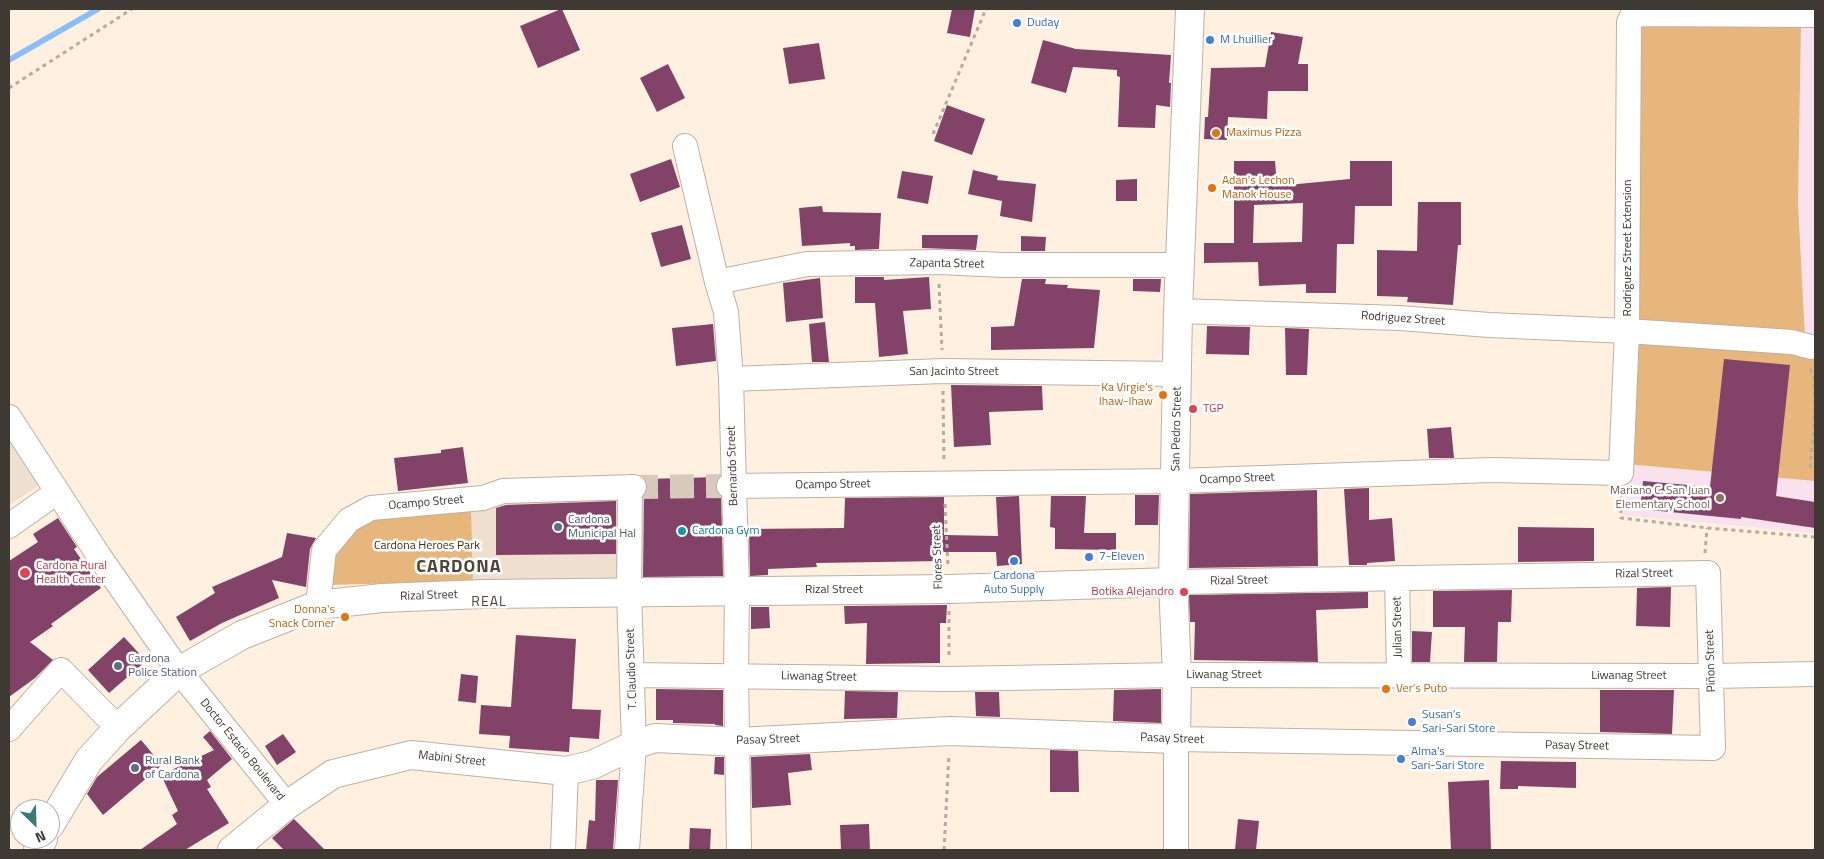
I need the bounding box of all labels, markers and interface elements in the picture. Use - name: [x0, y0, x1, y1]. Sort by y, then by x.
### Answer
- place label: Duday: [1027, 16, 1059, 30]
- marker: Duday: [1011, 17, 1023, 29]
- place label: M Lhuillier: [1220, 33, 1272, 47]
- marker: M Lhuillier: [1204, 34, 1216, 46]
- place label: Maximus Pizza: [1226, 126, 1301, 140]
- marker: Maximus Pizza: [1210, 127, 1222, 139]
- place label: Adan's Lechon Manok House: [1222, 174, 1295, 202]
- street label: Rodriguez Street Extension: [1621, 180, 1635, 316]
- marker: Adan's Lechon Manok House: [1206, 182, 1218, 194]
- street label: Zapanta Street: [909, 256, 985, 272]
- street label: Rodriguez Street: [1360, 309, 1446, 329]
- street label: San Jacinto Street: [909, 365, 999, 379]
- place label: Ka Virgie’s Ihaw-Ihaw: [1099, 381, 1153, 409]
- street label: San Pedro Street: [1169, 386, 1185, 472]
- marker: Ka Virgie’s Ihaw-Ihaw: [1157, 389, 1169, 401]
- place label: TGP: [1203, 402, 1224, 416]
- marker: TGP: [1187, 403, 1199, 415]
- street label: Bernardo Street: [724, 426, 742, 506]
- street label: Ocampo Street: [1199, 470, 1275, 488]
- street label: Ocampo Street: [795, 477, 871, 493]
- place label: Mariano C. San Juan Elementary School: [1610, 484, 1710, 512]
- marker: Mariano C. San Juan Elementary School: [1714, 492, 1726, 504]
- street label: Ocampo Street: [388, 493, 464, 513]
- place label: Cardona Municipal Hal: [568, 513, 636, 541]
- marker: Cardona Municipal Hal: [552, 521, 564, 533]
- place label: Cardona Gym: [692, 524, 759, 538]
- street label: Flores Street: [930, 524, 946, 590]
- marker: Cardona Gym: [676, 525, 688, 537]
- park label: Cardona Heroes Park: [374, 539, 480, 553]
- place label: 7-Eleven: [1099, 550, 1145, 564]
- marker: 7-Eleven: [1083, 551, 1095, 563]
- marker: Cardona Auto Supply: [1008, 555, 1020, 567]
- district label: CARDONA: [415, 557, 503, 579]
- place label: Cardona Rural Health Center: [36, 559, 107, 587]
- marker: Cardona Rural Health Center: [18, 566, 32, 580]
- street label: Rizal Street: [1615, 566, 1673, 582]
- place label: Cardona Auto Supply: [984, 569, 1044, 597]
- street label: Rizal Street: [1210, 573, 1268, 589]
- street label: Rizal Street: [805, 583, 863, 597]
- place label: Botika Alejandro: [1091, 585, 1174, 599]
- marker: Botika Alejandro: [1178, 586, 1190, 598]
- street label: Rizal Street: [400, 588, 458, 604]
- district label: REAL: [471, 595, 507, 611]
- street label: Julian Street: [1390, 596, 1406, 658]
- place label: Donna's Snack Corner: [269, 603, 335, 631]
- marker: Donna's Snack Corner: [339, 611, 351, 623]
- street label: T. Claudio Street: [623, 628, 641, 710]
- street label: Piñon Street: [1703, 629, 1719, 693]
- place label: Cardona Police Station: [128, 652, 197, 680]
- marker: Cardona Police Station: [112, 660, 124, 672]
- street label: Liwanag Street: [1186, 668, 1262, 682]
- street label: Liwanag Street: [781, 669, 857, 685]
- street label: Liwanag Street: [1591, 669, 1667, 683]
- place label: Ver’s Puto: [1396, 682, 1447, 696]
- marker: Ver’s Puto: [1380, 683, 1392, 695]
- street label: Doctor Estacio Boulevard: [197, 696, 287, 804]
- place label: Susan’s Sari-Sari Store: [1422, 708, 1495, 736]
- marker: Susan’s Sari-Sari Store: [1406, 716, 1418, 728]
- street label: Pasay Street: [1140, 731, 1204, 747]
- street label: Pasay Street: [736, 732, 800, 748]
- street label: Pasay Street: [1545, 738, 1609, 754]
- place label: Alma’s Sari-Sari Store: [1411, 745, 1484, 773]
- street label: Mabini Street: [418, 748, 486, 770]
- marker: Alma’s Sari-Sari Store: [1395, 753, 1407, 765]
- place label: Rural Bank of Cardona: [145, 754, 200, 782]
- marker: Rural Bank of Cardona: [129, 762, 141, 774]
- north arrow: [10, 799, 60, 849]
- text: N: [32, 826, 50, 849]

